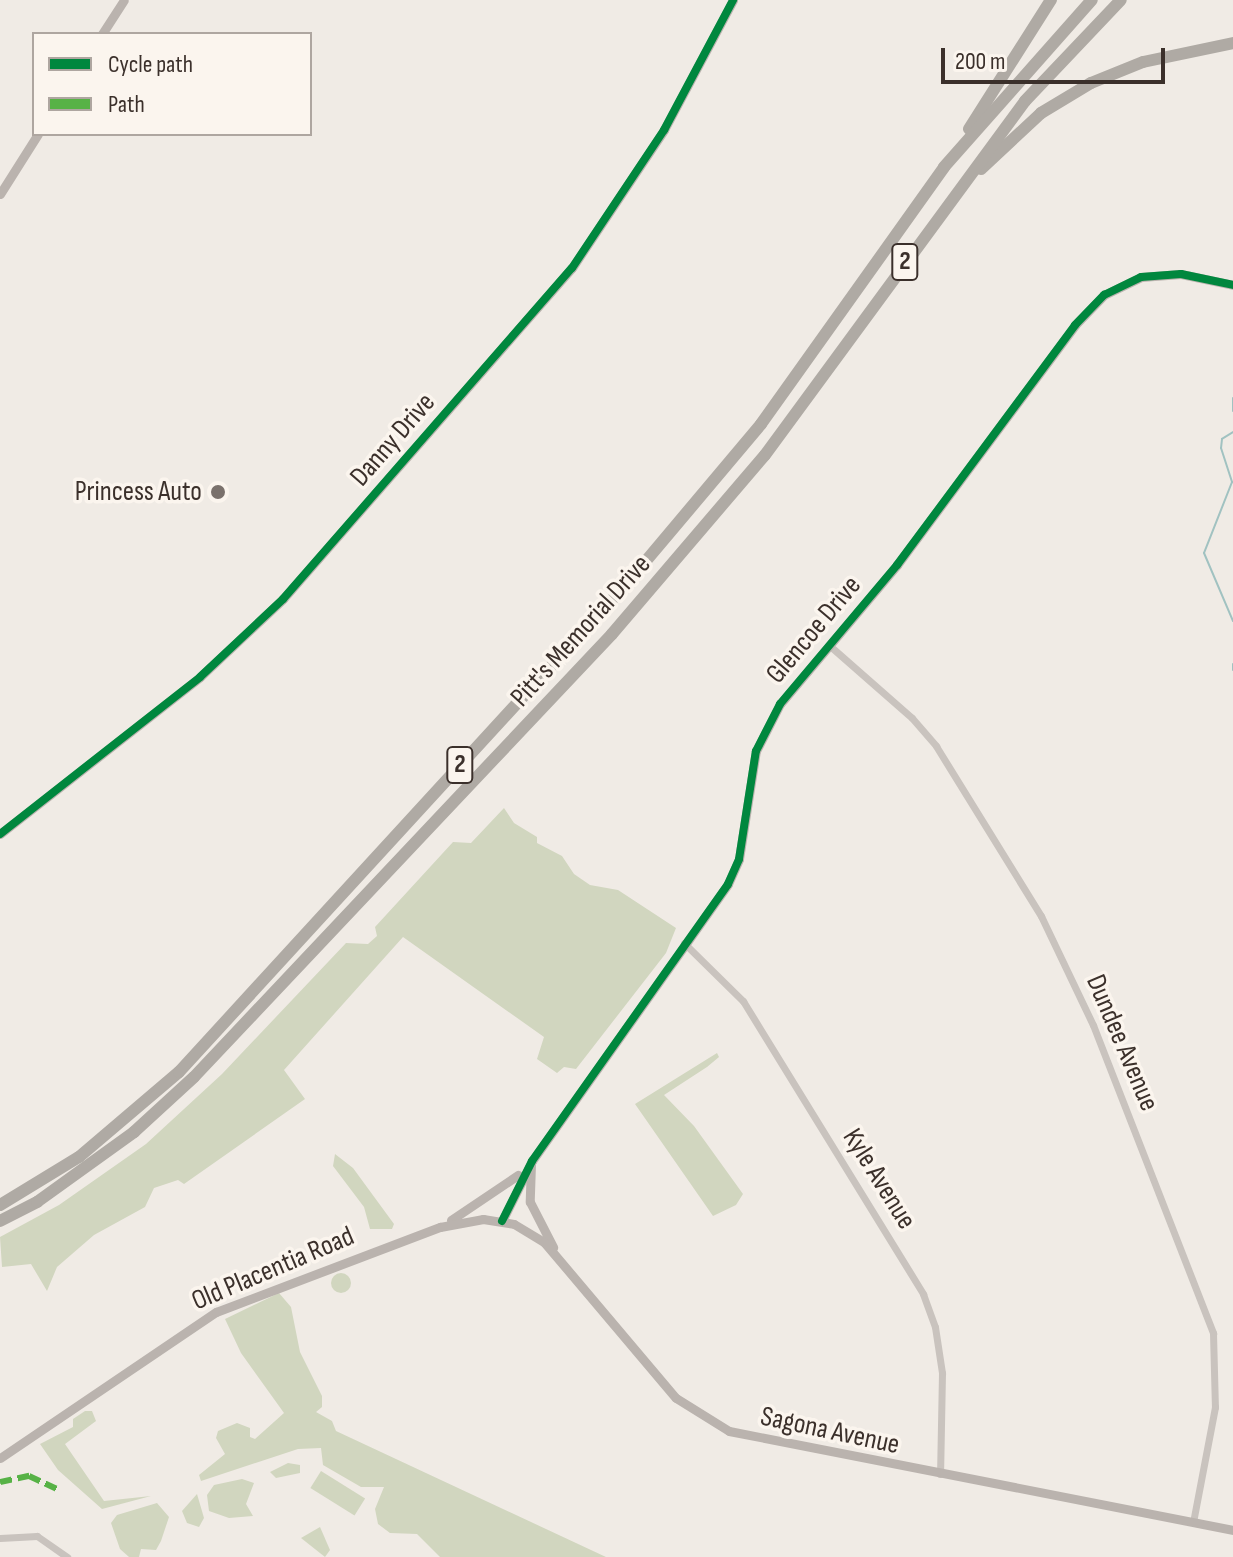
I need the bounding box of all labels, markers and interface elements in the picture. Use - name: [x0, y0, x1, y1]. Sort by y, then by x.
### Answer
- legend: [32, 32, 312, 136]
- scale bar: [945, 32, 1169, 82]
- text: 200 m: [955, 47, 1006, 76]
- text: Cycle path: [108, 50, 193, 79]
- text: Path: [108, 90, 145, 119]
- road number: 2: [891, 240, 919, 284]
- street label: Danny Drive: [343, 387, 443, 493]
- place label: Princess Auto: [75, 475, 202, 509]
- marker: Princess Auto: [209, 483, 227, 501]
- street label: Pitt's Memorial Drive: [504, 548, 658, 714]
- street label: Glencoe Drive: [759, 569, 869, 691]
- road number: 2: [446, 743, 474, 787]
- street label: Dundee Avenue: [1078, 970, 1166, 1116]
- street label: Kyle Avenue: [835, 1123, 923, 1235]
- street label: Old Placentia Road: [187, 1220, 359, 1318]
- street label: Sagona Avenue: [757, 1400, 903, 1462]

